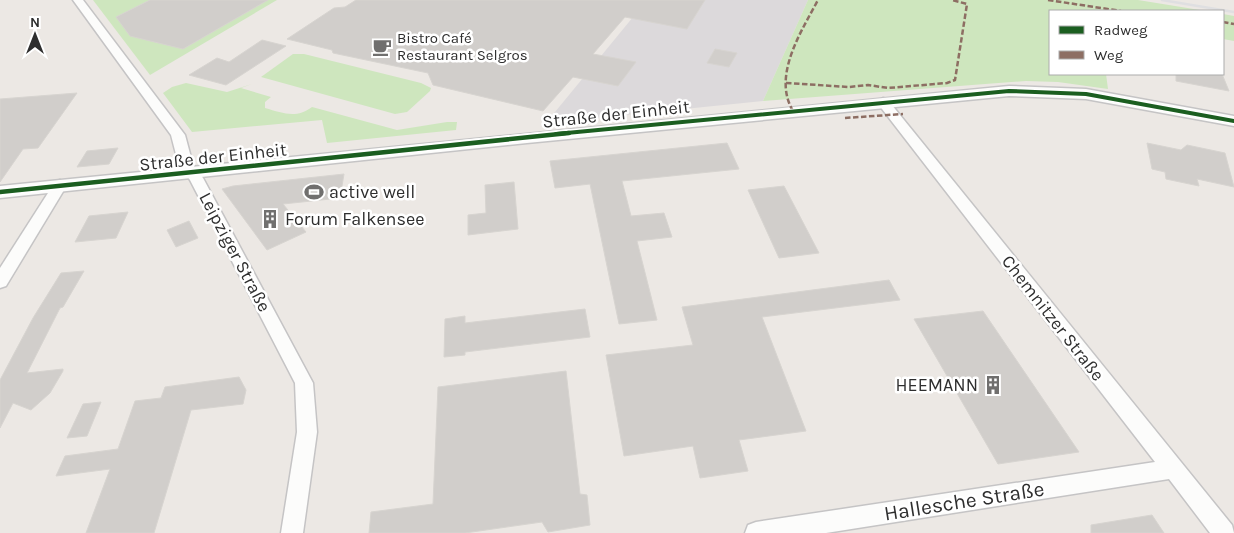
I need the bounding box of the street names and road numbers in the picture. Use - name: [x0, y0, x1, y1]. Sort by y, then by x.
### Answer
- street label: Straße der Einheit: [541, 95, 691, 133]
- street label: Straße der Einheit: [138, 138, 288, 176]
- street label: Leipziger Straße: [194, 189, 276, 315]
- street label: Chemnitzer Straße: [997, 251, 1109, 385]
- street label: Hallesche Straße: [882, 476, 1046, 526]

